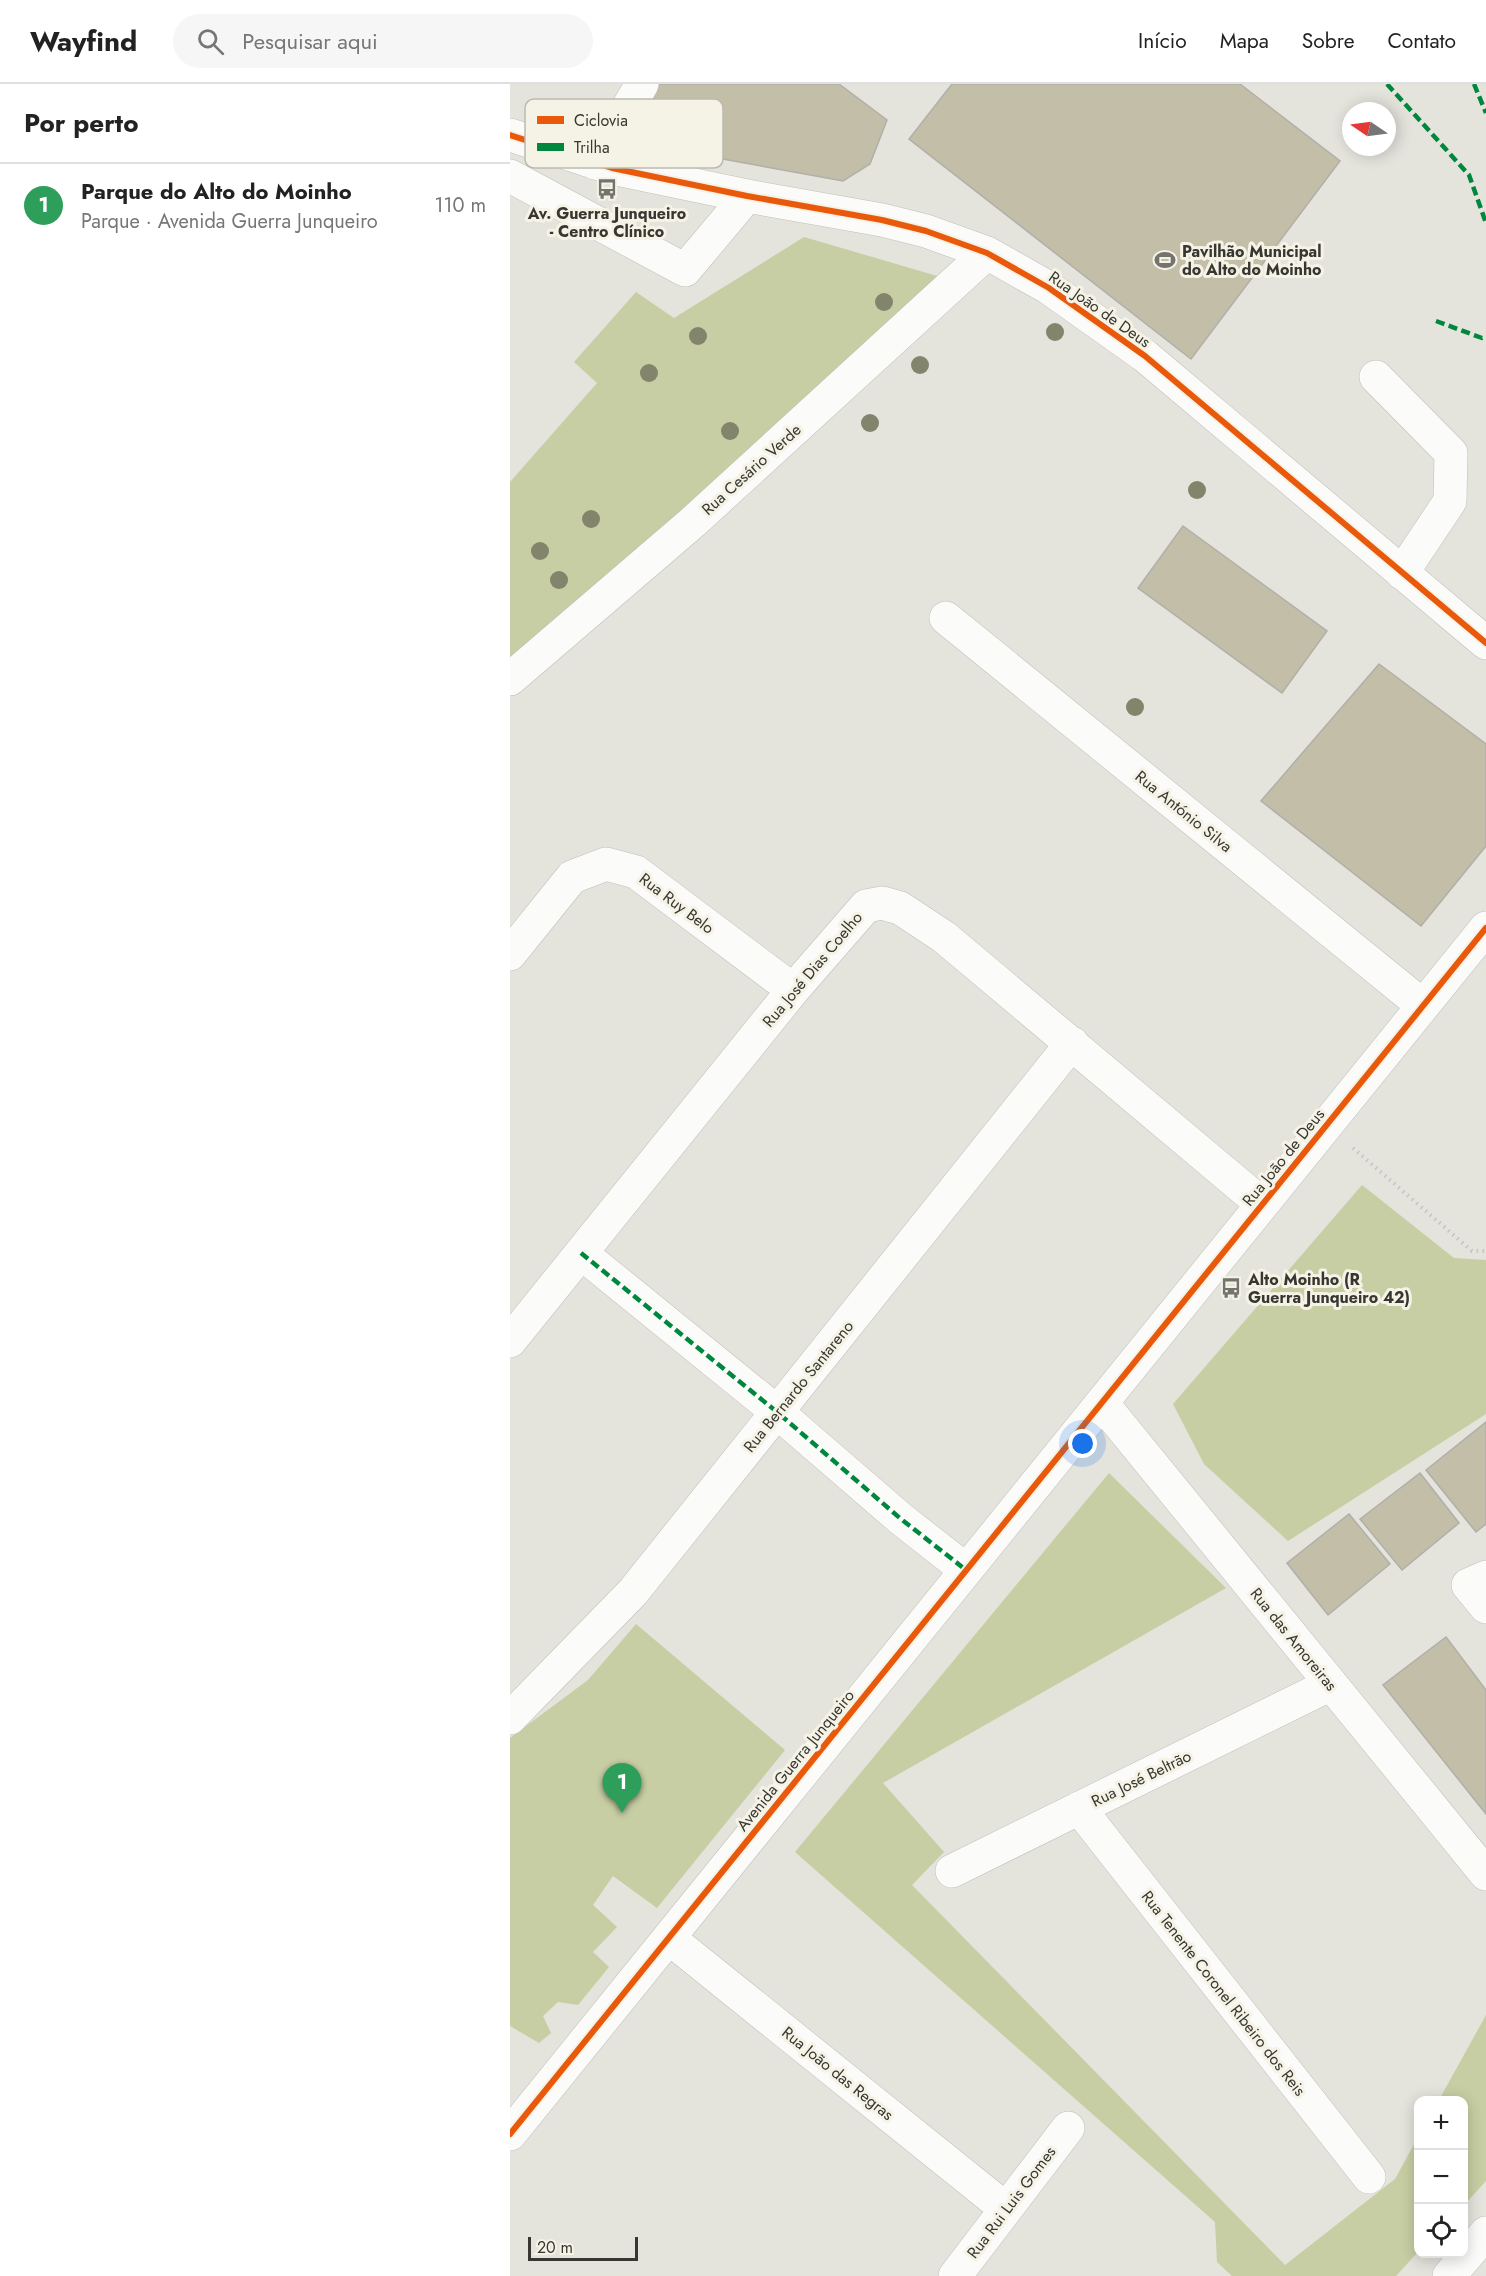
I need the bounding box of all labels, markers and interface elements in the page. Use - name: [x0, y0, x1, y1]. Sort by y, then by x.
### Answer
- search box: [173, 14, 593, 68]
- text: Wayfind: [30, 21, 137, 62]
- icon: search: [194, 25, 227, 58]
- text: Pesquisar aqui: [242, 25, 378, 57]
- text: Início: [1138, 26, 1187, 56]
- text: Mapa: [1220, 26, 1269, 56]
- text: Sobre: [1302, 26, 1354, 56]
- text: Contato: [1387, 26, 1456, 56]
- legend: [525, 99, 723, 168]
- north arrow: [1342, 102, 1396, 156]
- text: Por perto: [24, 104, 138, 142]
- text: Ciclovia: [574, 109, 628, 132]
- text: Trilha: [574, 136, 610, 159]
- text: Parque do Alto do Moinho: [81, 175, 352, 207]
- bus stop icon: Av. Guerra Junqueiro - Centro Clínico: [595, 177, 619, 201]
- text: 1: [38, 191, 49, 220]
- text: 110 m: [434, 191, 486, 220]
- place label: Av. Guerra Junqueiro - Centro Clínico: [527, 202, 686, 243]
- text: Parque · Avenida Guerra Junqueiro: [81, 207, 378, 236]
- place label: Pavilhão Municipal do Alto do Moinho: [1182, 240, 1322, 281]
- sports icon: Pavilhão Municipal do Alto do Moinho: [1153, 248, 1177, 272]
- street label: Rua João de Deus: [1044, 266, 1155, 353]
- street label: Rua Cesário Verde: [697, 418, 806, 520]
- street label: Rua António Silva: [1130, 765, 1237, 858]
- street label: Rua Ruy Belo: [634, 868, 719, 939]
- street label: Rua José Dias Coelho: [757, 906, 868, 1032]
- street label: Rua João de Deus: [1237, 1104, 1330, 1211]
- place label: Alto Moinho (R Guerra Junqueiro 42): [1247, 1268, 1410, 1309]
- bus stop icon: Alto Moinho (R Guerra Junqueiro 42): [1219, 1276, 1243, 1300]
- street label: Rua Bernardo Santareno: [738, 1315, 859, 1457]
- your location: [1068, 1429, 1097, 1458]
- street label: Rua das Amoreiras: [1245, 1583, 1343, 1696]
- street label: Avenida Guerra Junqueiro: [731, 1684, 860, 1836]
- street label: Rua José Beltrão: [1087, 1744, 1195, 1813]
- pin: 1: [602, 1764, 642, 1813]
- street label: Rua Tenente Coronel Ribeiro dos Reis: [1136, 1886, 1311, 2101]
- street label: Rua João das Regras: [777, 2021, 898, 2126]
- map controls: [1414, 2096, 1468, 2258]
- button: +: [1414, 2096, 1468, 2150]
- street label: Rua Rui Luis Gomes: [962, 2141, 1061, 2263]
- button: −: [1414, 2150, 1468, 2204]
- button: locate: [1414, 2204, 1468, 2258]
- scale bar: [528, 2234, 638, 2262]
- text: 20 m: [537, 2236, 573, 2259]

